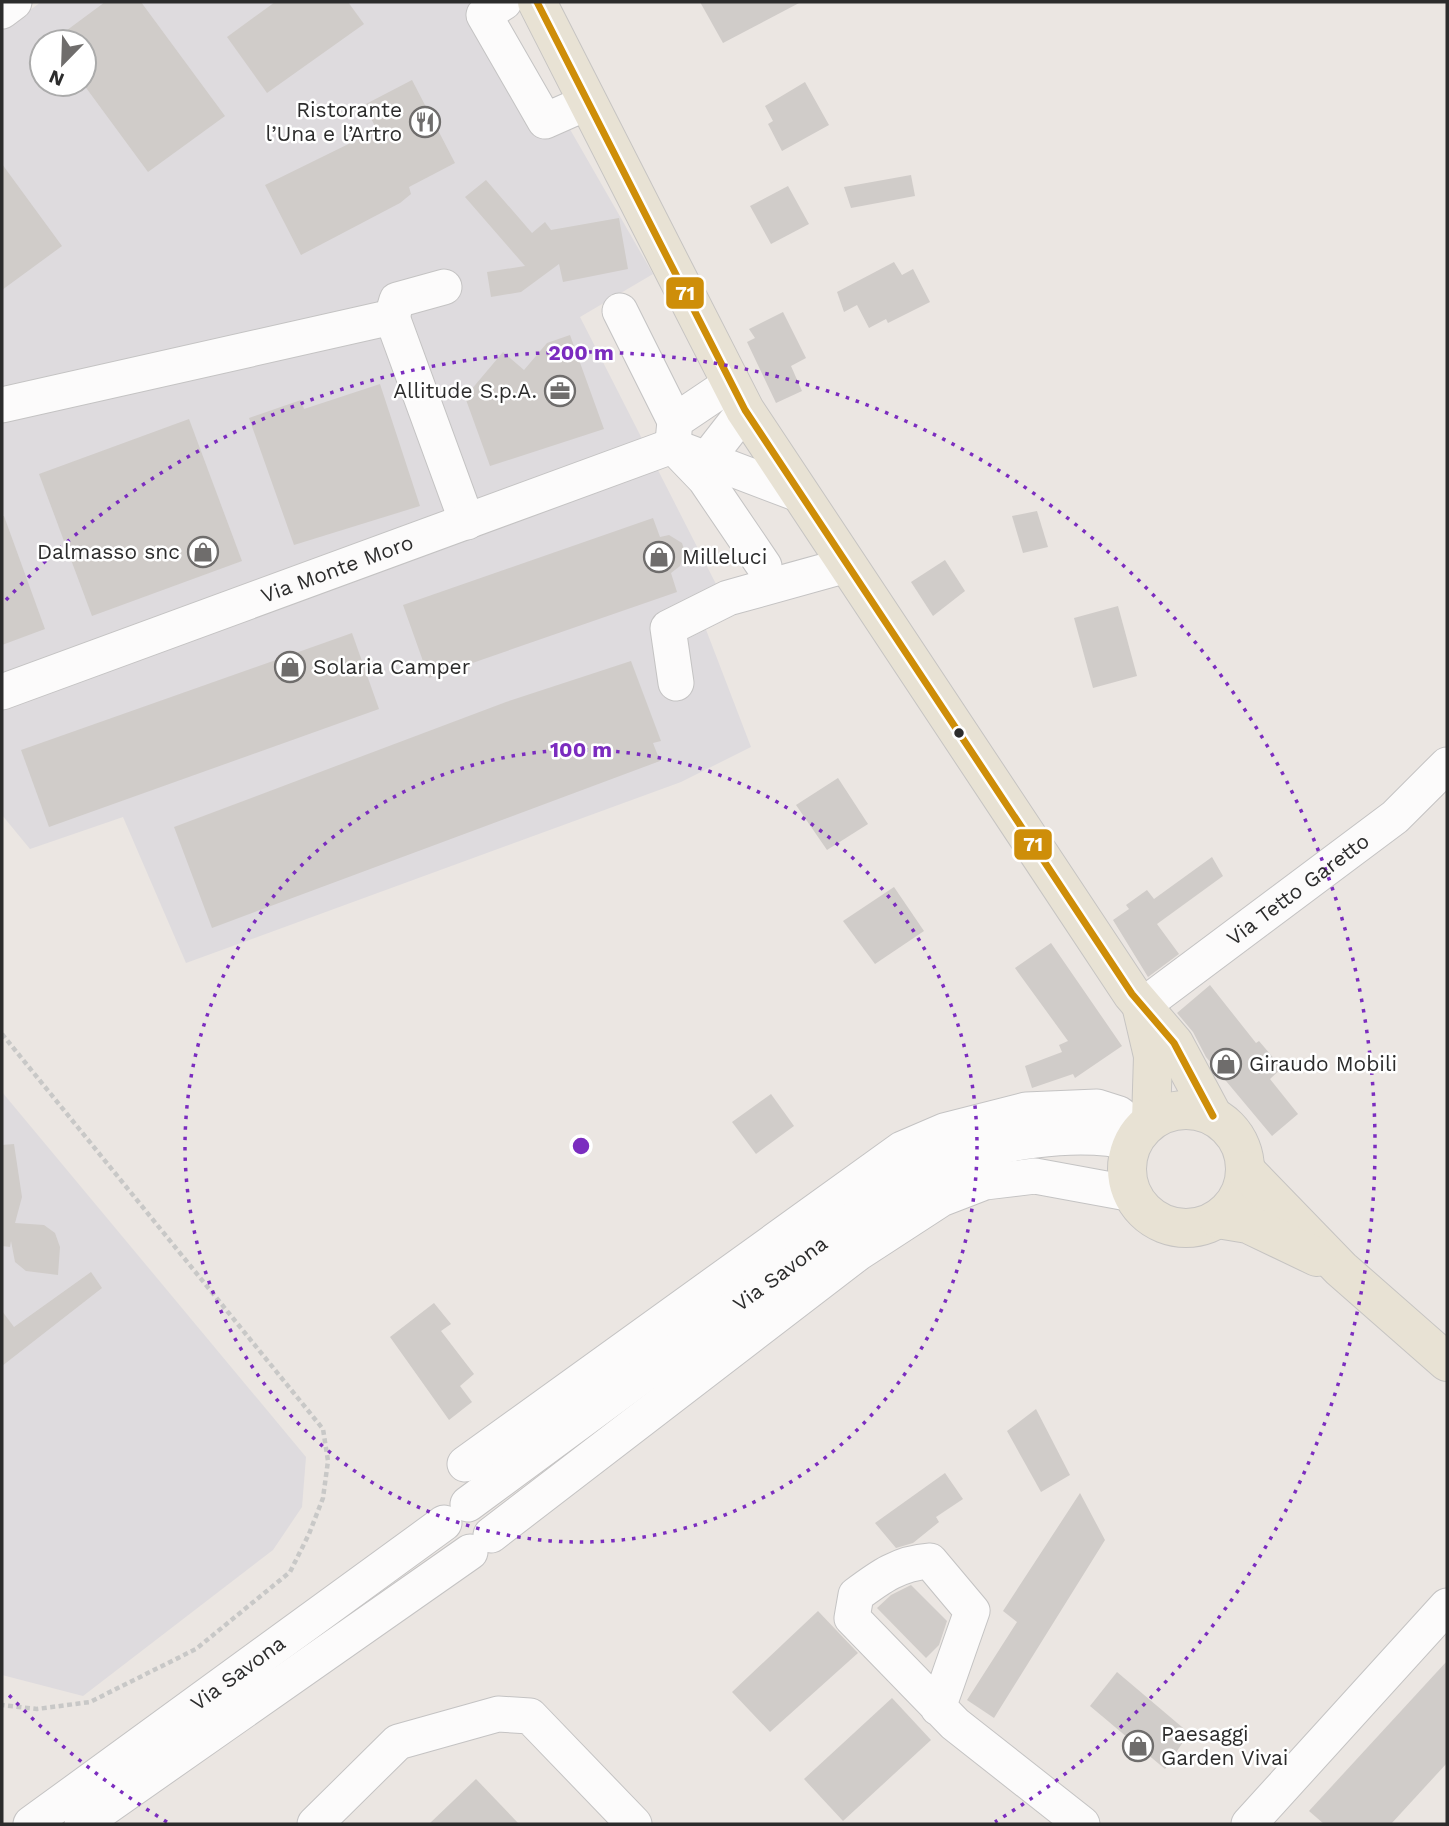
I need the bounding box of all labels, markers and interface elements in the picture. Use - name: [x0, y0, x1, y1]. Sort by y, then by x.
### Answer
- north arrow: [28, 28, 98, 98]
- text: N: [46, 65, 68, 92]
- place label: Ristorante l’Una e l’Artro: [265, 97, 402, 146]
- restaurant icon: Ristorante l’Una e l’Artro: [408, 105, 442, 139]
- line badge: 71: [665, 276, 705, 310]
- text: 71: [675, 282, 695, 305]
- text: 200 m: [548, 340, 614, 365]
- office icon: Allitude S.p.A.: [543, 374, 577, 408]
- place label: Allitude S.p.A.: [393, 378, 537, 403]
- street label: Via Monte Moro: [257, 529, 417, 608]
- shop icon: Dalmasso snc: [186, 535, 220, 569]
- place label: Dalmasso snc: [37, 539, 180, 564]
- shop icon: Milleluci: [642, 540, 676, 574]
- place label: Milleluci: [682, 544, 767, 569]
- shop icon: Solaria Camper: [273, 650, 307, 684]
- place label: Solaria Camper: [313, 654, 471, 679]
- unlabelled marker: [952, 726, 966, 740]
- text: 100 m: [550, 737, 612, 762]
- line badge: 71: [1013, 828, 1053, 861]
- street label: Via Tetto Garetto: [1221, 828, 1374, 951]
- text: 71: [1023, 833, 1043, 856]
- shop icon: Giraudo Mobili: [1209, 1047, 1243, 1081]
- place label: Giraudo Mobili: [1249, 1051, 1397, 1076]
- centre of rings: [569, 1134, 593, 1158]
- street label: Via Savona: [728, 1230, 832, 1316]
- street label: Via Savona: [185, 1630, 290, 1716]
- place label: Paesaggi Garden Vivai: [1161, 1721, 1288, 1770]
- shop icon: Paesaggi Garden Vivai: [1121, 1729, 1155, 1763]

